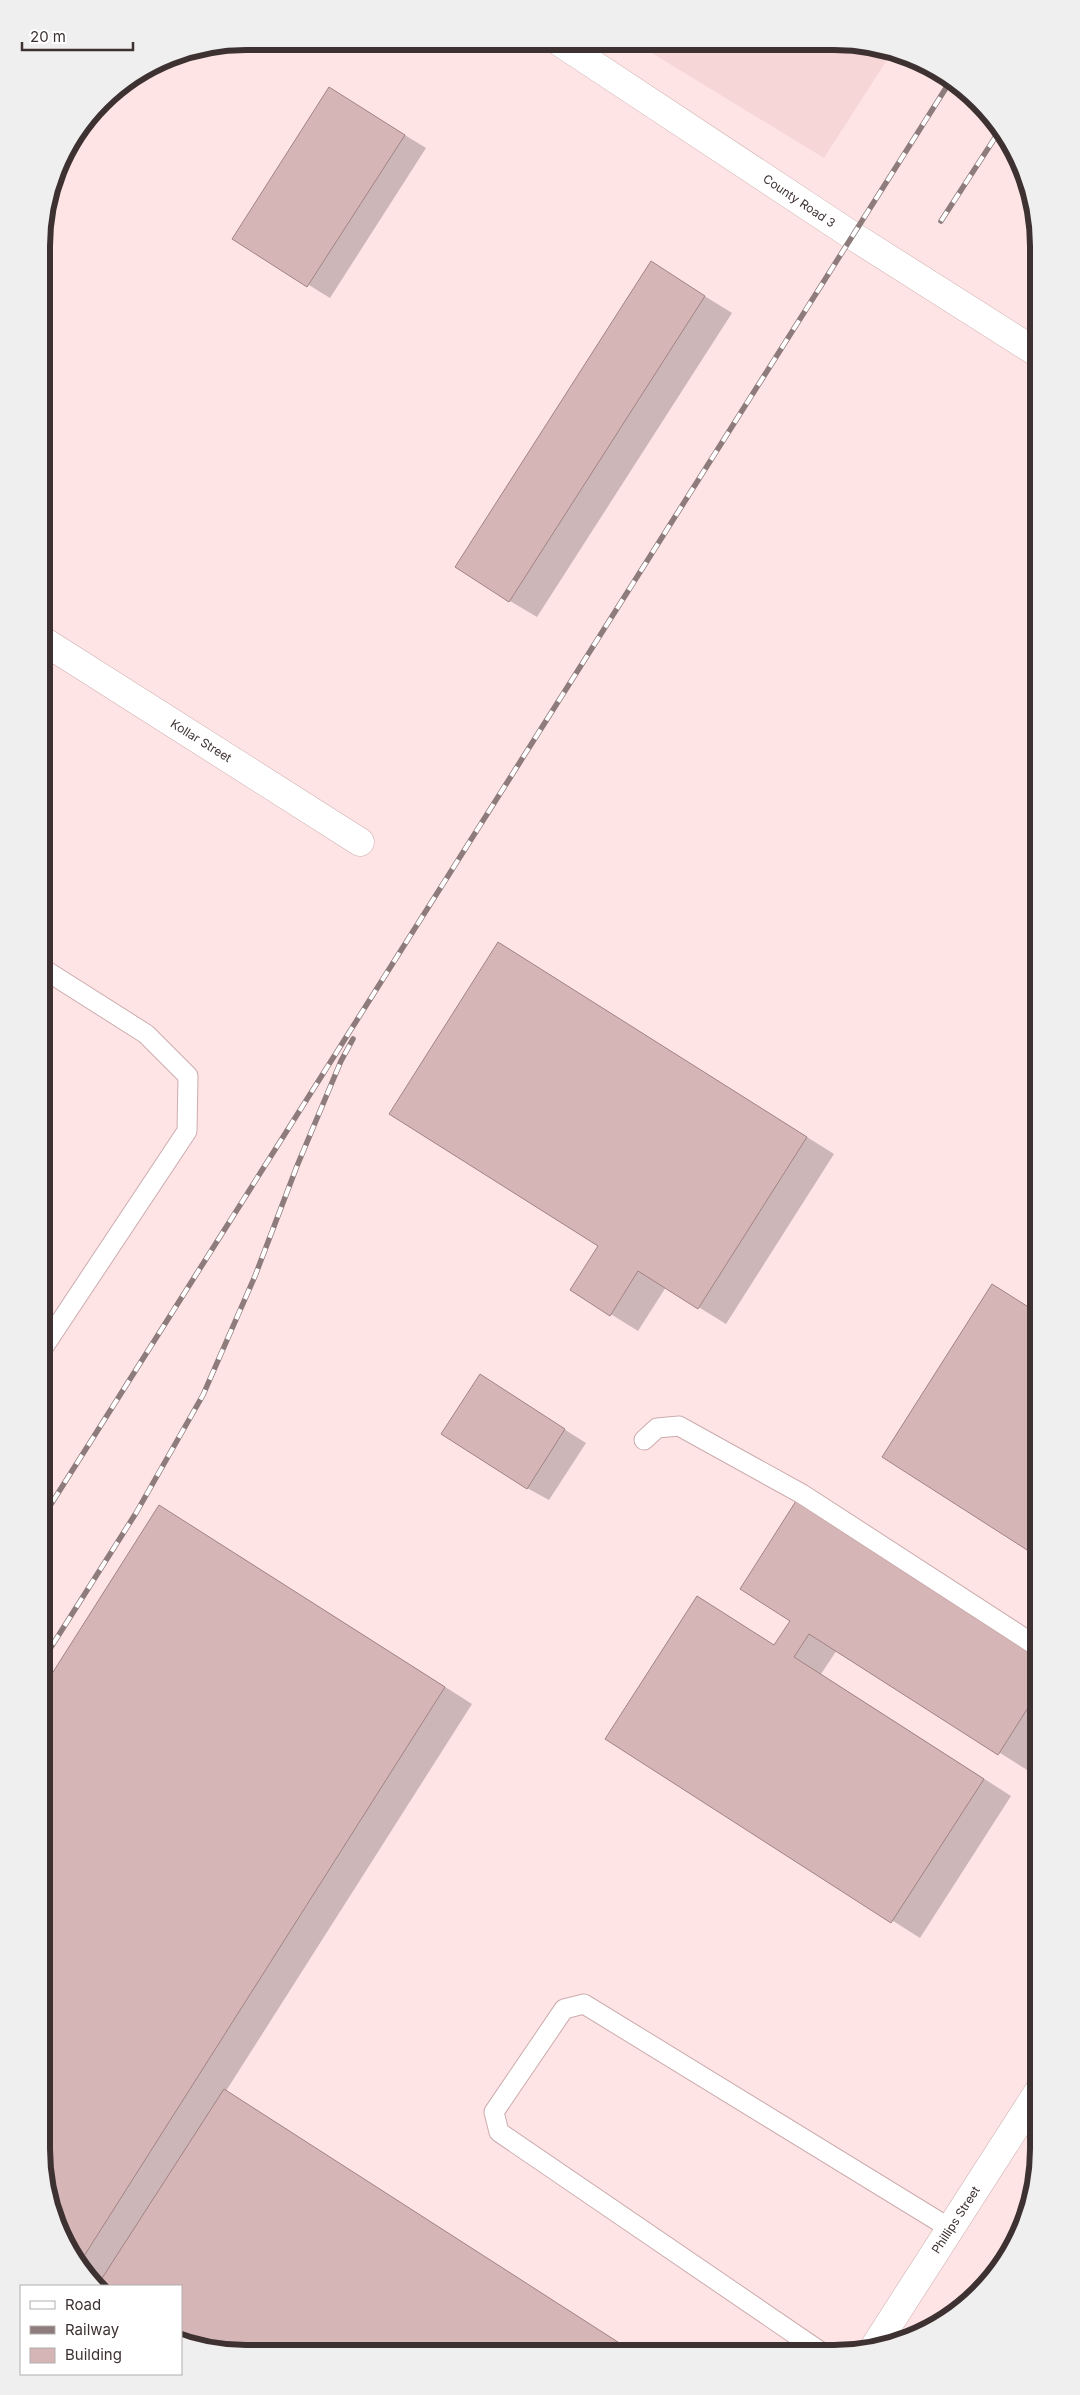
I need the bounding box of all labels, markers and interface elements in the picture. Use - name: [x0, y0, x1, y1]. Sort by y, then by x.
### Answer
- scale bar: [22, 20, 134, 52]
- text: 20 m: [30, 27, 66, 46]
- street label: County Road 3: [760, 171, 838, 230]
- street label: Kollar Street: [168, 716, 235, 765]
- street label: Phillips Street: [928, 2183, 983, 2256]
- legend: [20, 2285, 182, 2375]
- text: Road: [65, 2295, 101, 2314]
- text: Railway: [65, 2320, 120, 2339]
- text: Building: [65, 2345, 122, 2364]

